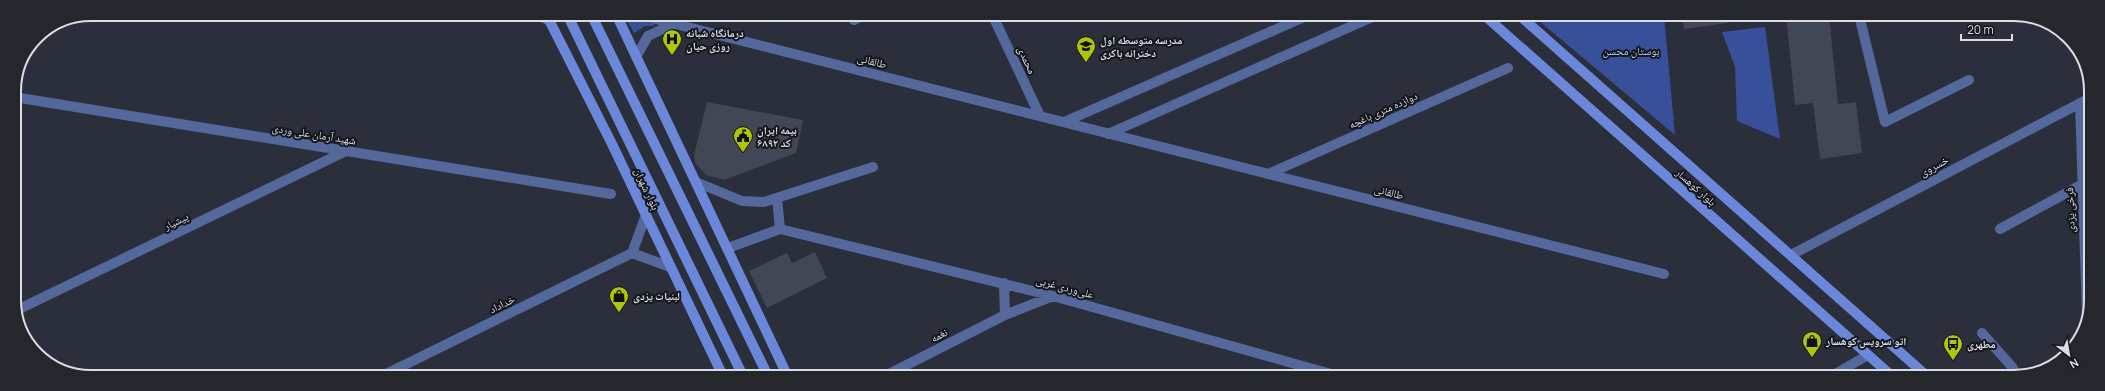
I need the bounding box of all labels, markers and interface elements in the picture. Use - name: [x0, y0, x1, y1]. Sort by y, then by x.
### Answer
- scale bar: [1961, 16, 2012, 42]
- text: 20 m: [1967, 21, 1994, 38]
- place label: درمانگاه شبانه روزی حیان: [686, 25, 744, 54]
- hospital icon: درمانگاه شبانه روزی حیان: [661, 28, 683, 56]
- place label: مدرسه متوسطه اول دخترانه باکری: [1100, 32, 1182, 61]
- school or university icon: مدرسه متوسطه اول دخترانه باکری: [1075, 35, 1097, 63]
- park label: بوستان محسن: [1603, 43, 1659, 58]
- street label: محمدی: [1015, 44, 1040, 76]
- street label: طالقانی: [856, 50, 888, 71]
- street label: دوازده متری باغچه: [1346, 87, 1420, 131]
- street label: شهید آرمان علی وردی: [271, 119, 357, 148]
- place label: بیمه ایران کد ۶۸۹۲: [757, 122, 797, 150]
- public building icon: بیمه ایران کد ۶۸۹۲: [732, 125, 754, 153]
- street label: خسروی: [1917, 152, 1951, 179]
- street label: بلوار کوهسار: [1672, 164, 1720, 209]
- street label: بلوار شهران: [631, 165, 664, 212]
- street label: طالقانی: [1373, 181, 1405, 202]
- street label: فرخی یزدی: [2061, 187, 2078, 233]
- street label: پیشیار: [160, 208, 191, 234]
- street label: علی‌وردی غربی: [1035, 272, 1096, 302]
- shop icon: لبنیات یزدی: [608, 285, 630, 313]
- place label: لبنیات یزدی: [633, 288, 680, 304]
- street label: خداداد: [487, 291, 517, 316]
- street label: نغمه: [928, 324, 950, 345]
- shop icon: اتو سرویس کوهسار: [1801, 330, 1823, 358]
- place label: اتو سرویس کوهسار: [1825, 333, 1906, 349]
- bus stop icon: مطهری: [1942, 333, 1964, 361]
- north arrow: [2049, 335, 2089, 375]
- place label: مطهری: [1967, 336, 1996, 352]
- text: N: [2067, 356, 2082, 373]

